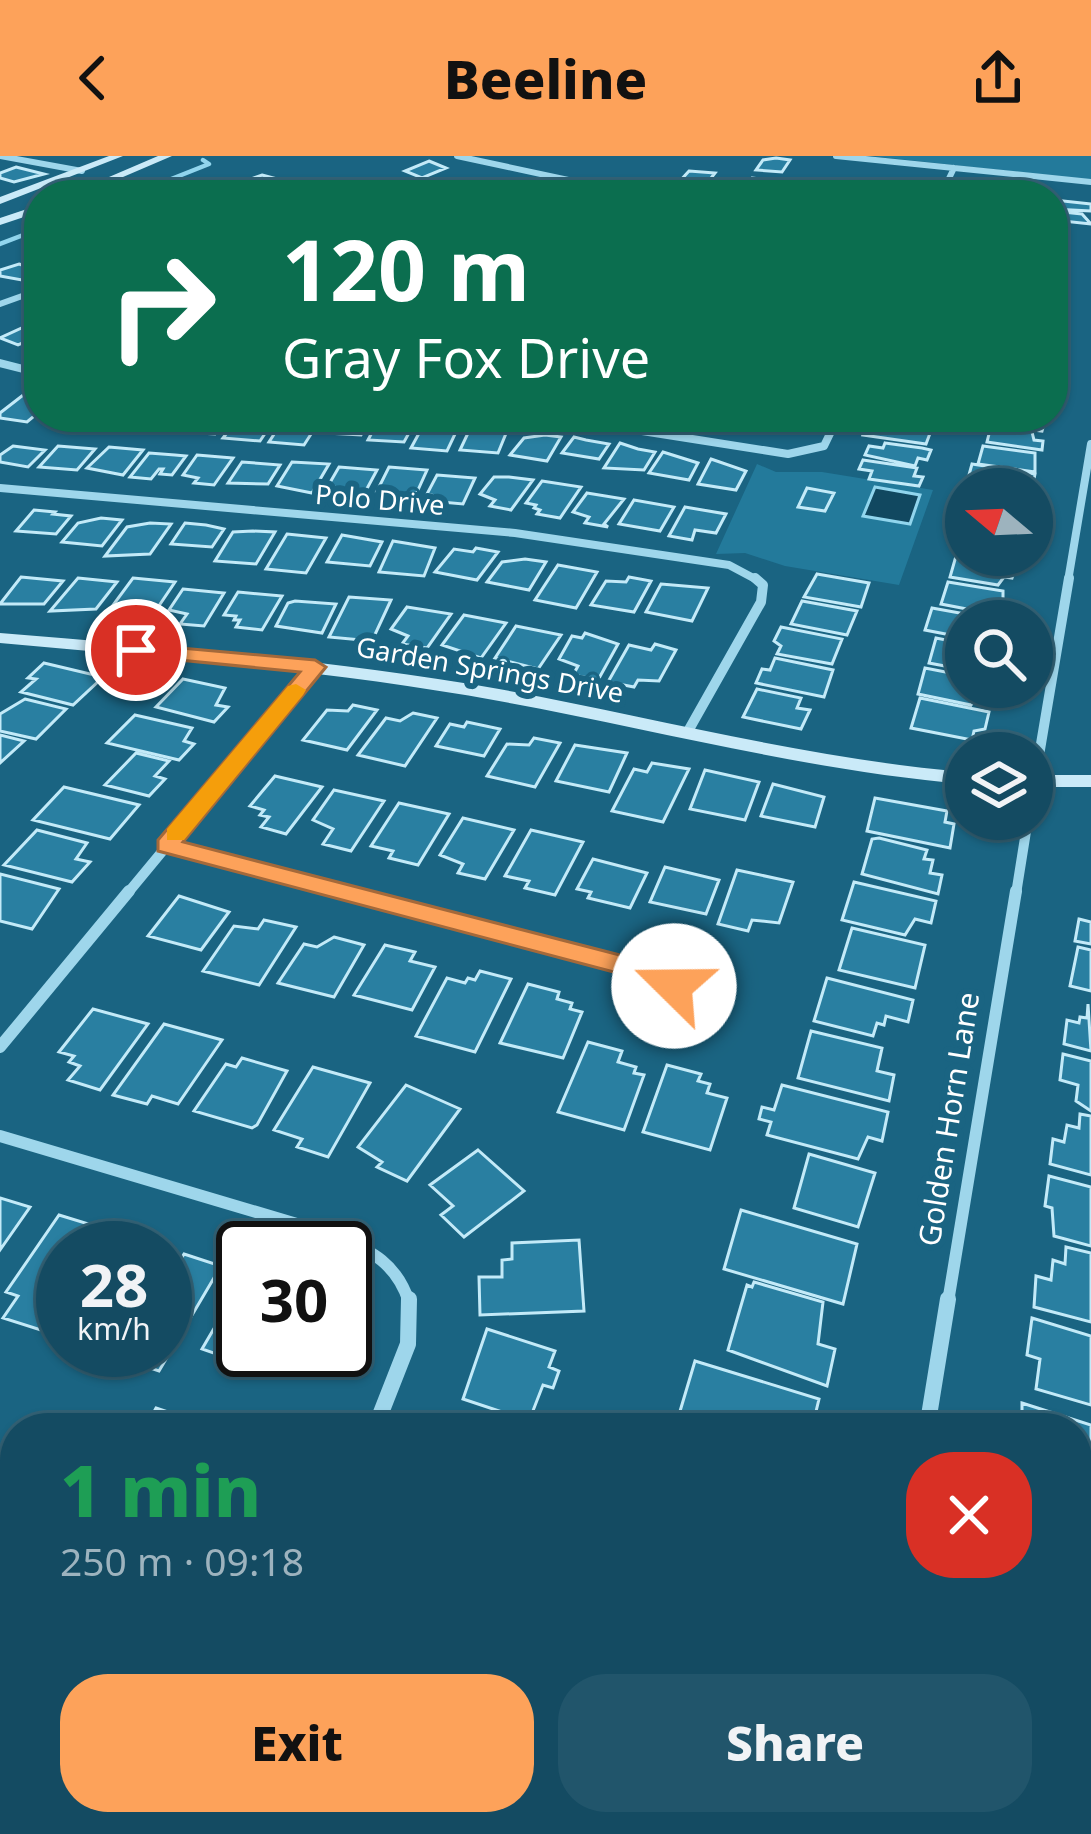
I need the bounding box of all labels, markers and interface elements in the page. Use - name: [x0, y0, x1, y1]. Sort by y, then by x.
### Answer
- text: Beeline: [444, 41, 647, 115]
- icon: back: [60, 45, 126, 111]
- icon: share: [965, 45, 1031, 111]
- text: 120 m: [282, 211, 530, 326]
- icon: right: [84, 228, 240, 384]
- text: Gray Fox Drive: [282, 320, 650, 394]
- north arrow: [945, 468, 1053, 576]
- map controls: [945, 468, 1053, 840]
- street label: Polo Drive: [314, 475, 446, 523]
- pin: [85, 599, 187, 701]
- button: search: [945, 600, 1053, 708]
- icon: arrive: [103, 617, 169, 683]
- street label: Garden Springs Drive: [354, 627, 626, 711]
- button: layers: [945, 732, 1053, 840]
- position arrow: [611, 923, 737, 1049]
- street label: Golden Horn Lane: [908, 989, 988, 1249]
- speed limit sign: 30: [216, 1221, 372, 1377]
- text: 28: [80, 1243, 148, 1325]
- text: km/h: [77, 1308, 151, 1349]
- text: 1 min: [60, 1440, 261, 1538]
- button: close: [906, 1452, 1032, 1578]
- text: 250 m · 09:18: [60, 1534, 304, 1587]
- button: Exit: [60, 1674, 534, 1812]
- button: Share: [558, 1674, 1032, 1812]

